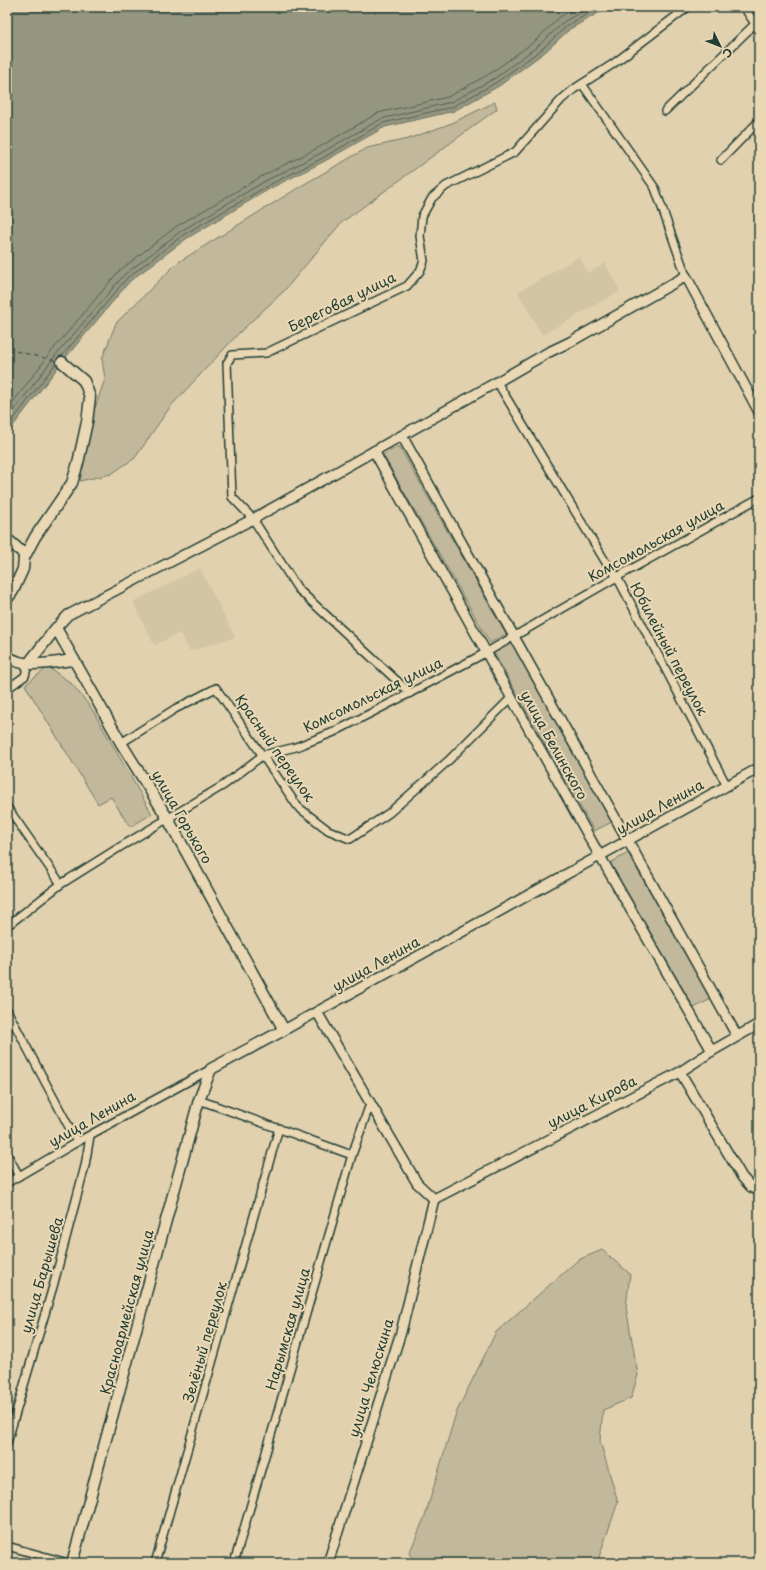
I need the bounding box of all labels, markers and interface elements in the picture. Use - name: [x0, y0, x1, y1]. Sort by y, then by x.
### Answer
- north arrow: [700, 26, 740, 66]
- text: С: [719, 44, 737, 62]
- street label: Береговая улица: [284, 266, 399, 337]
- street label: Комсомольская улица: [584, 494, 728, 587]
- street label: Юбилейный переулок: [625, 578, 714, 720]
- street label: Комсомольская улица: [300, 652, 446, 737]
- street label: улица Белинского: [516, 686, 593, 803]
- street label: Красный переулок: [230, 690, 321, 806]
- street label: улица Горького: [147, 766, 218, 868]
- street label: улица Ленина: [612, 774, 707, 839]
- street label: улица Ленина: [328, 931, 423, 996]
- street label: улица Кирова: [544, 1070, 640, 1133]
- street label: улица Ленина: [44, 1085, 139, 1152]
- street label: улица Барышева: [15, 1214, 68, 1336]
- street label: Красноармейская улица: [94, 1227, 159, 1397]
- street label: Нарымская улица: [260, 1265, 315, 1393]
- street label: Зелёный переулок: [177, 1278, 232, 1405]
- street label: улица Челюскина: [343, 1316, 399, 1440]

